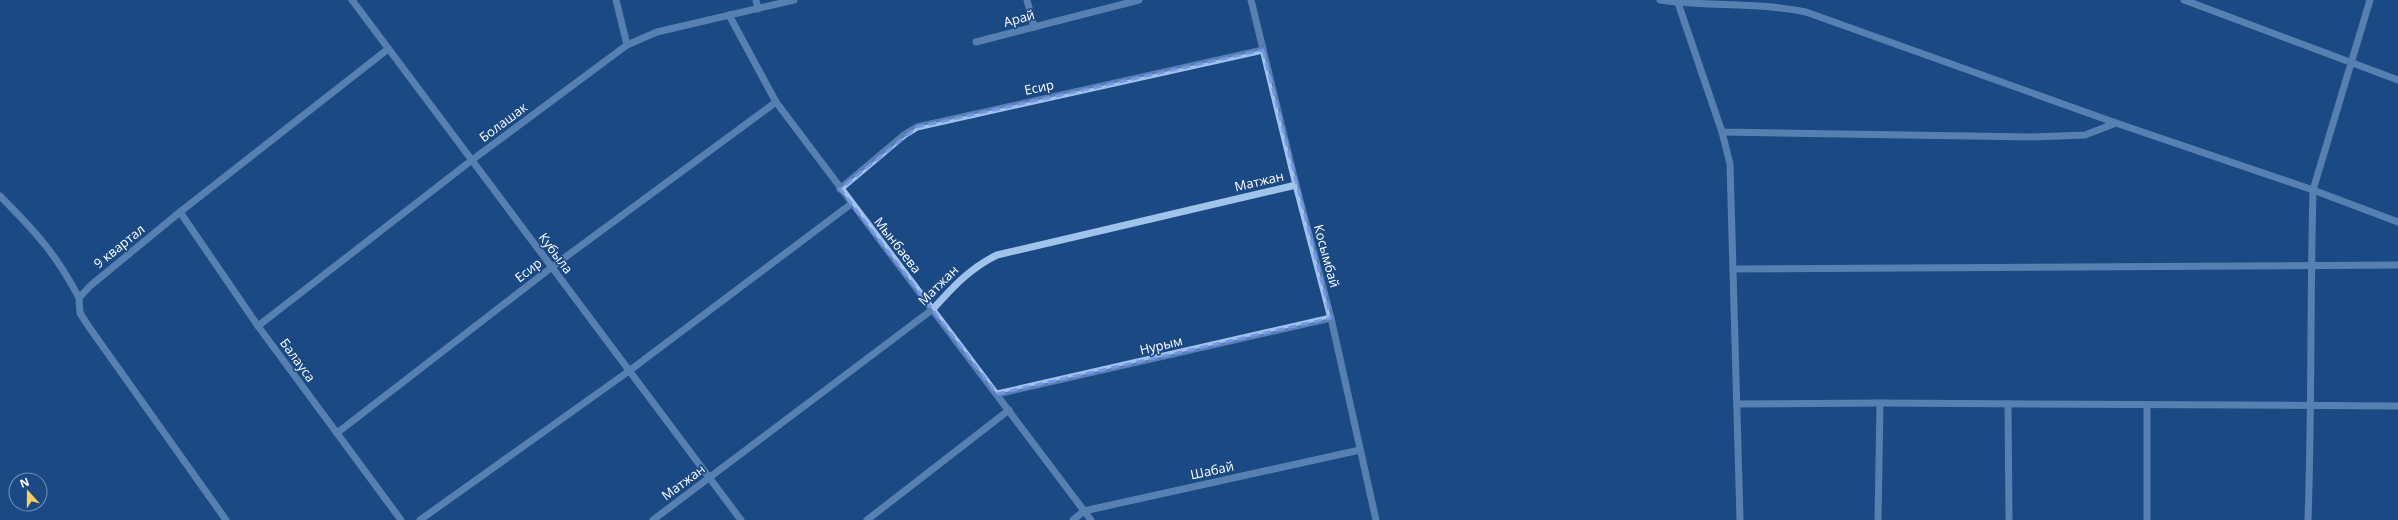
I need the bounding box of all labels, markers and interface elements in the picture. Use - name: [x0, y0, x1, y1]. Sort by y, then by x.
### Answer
- street label: Арай: [1001, 5, 1037, 31]
- street label: Есир: [1023, 75, 1055, 99]
- street label: Болашак: [475, 98, 531, 146]
- street label: Матжан: [1233, 167, 1285, 195]
- street label: Мынбаева: [870, 213, 926, 277]
- street label: 9 квартал: [90, 220, 148, 272]
- street label: Косымбай: [1310, 222, 1344, 290]
- street label: Кубыла: [535, 229, 577, 277]
- street label: Есир: [511, 254, 545, 286]
- street label: Матжан: [914, 261, 962, 309]
- street label: Нурым: [1138, 331, 1184, 359]
- street label: Балауса: [276, 335, 320, 385]
- street label: Шабай: [1189, 457, 1235, 483]
- street label: Матжан: [658, 460, 708, 504]
- north arrow: [8, 472, 48, 512]
- text: N: [17, 474, 31, 491]

